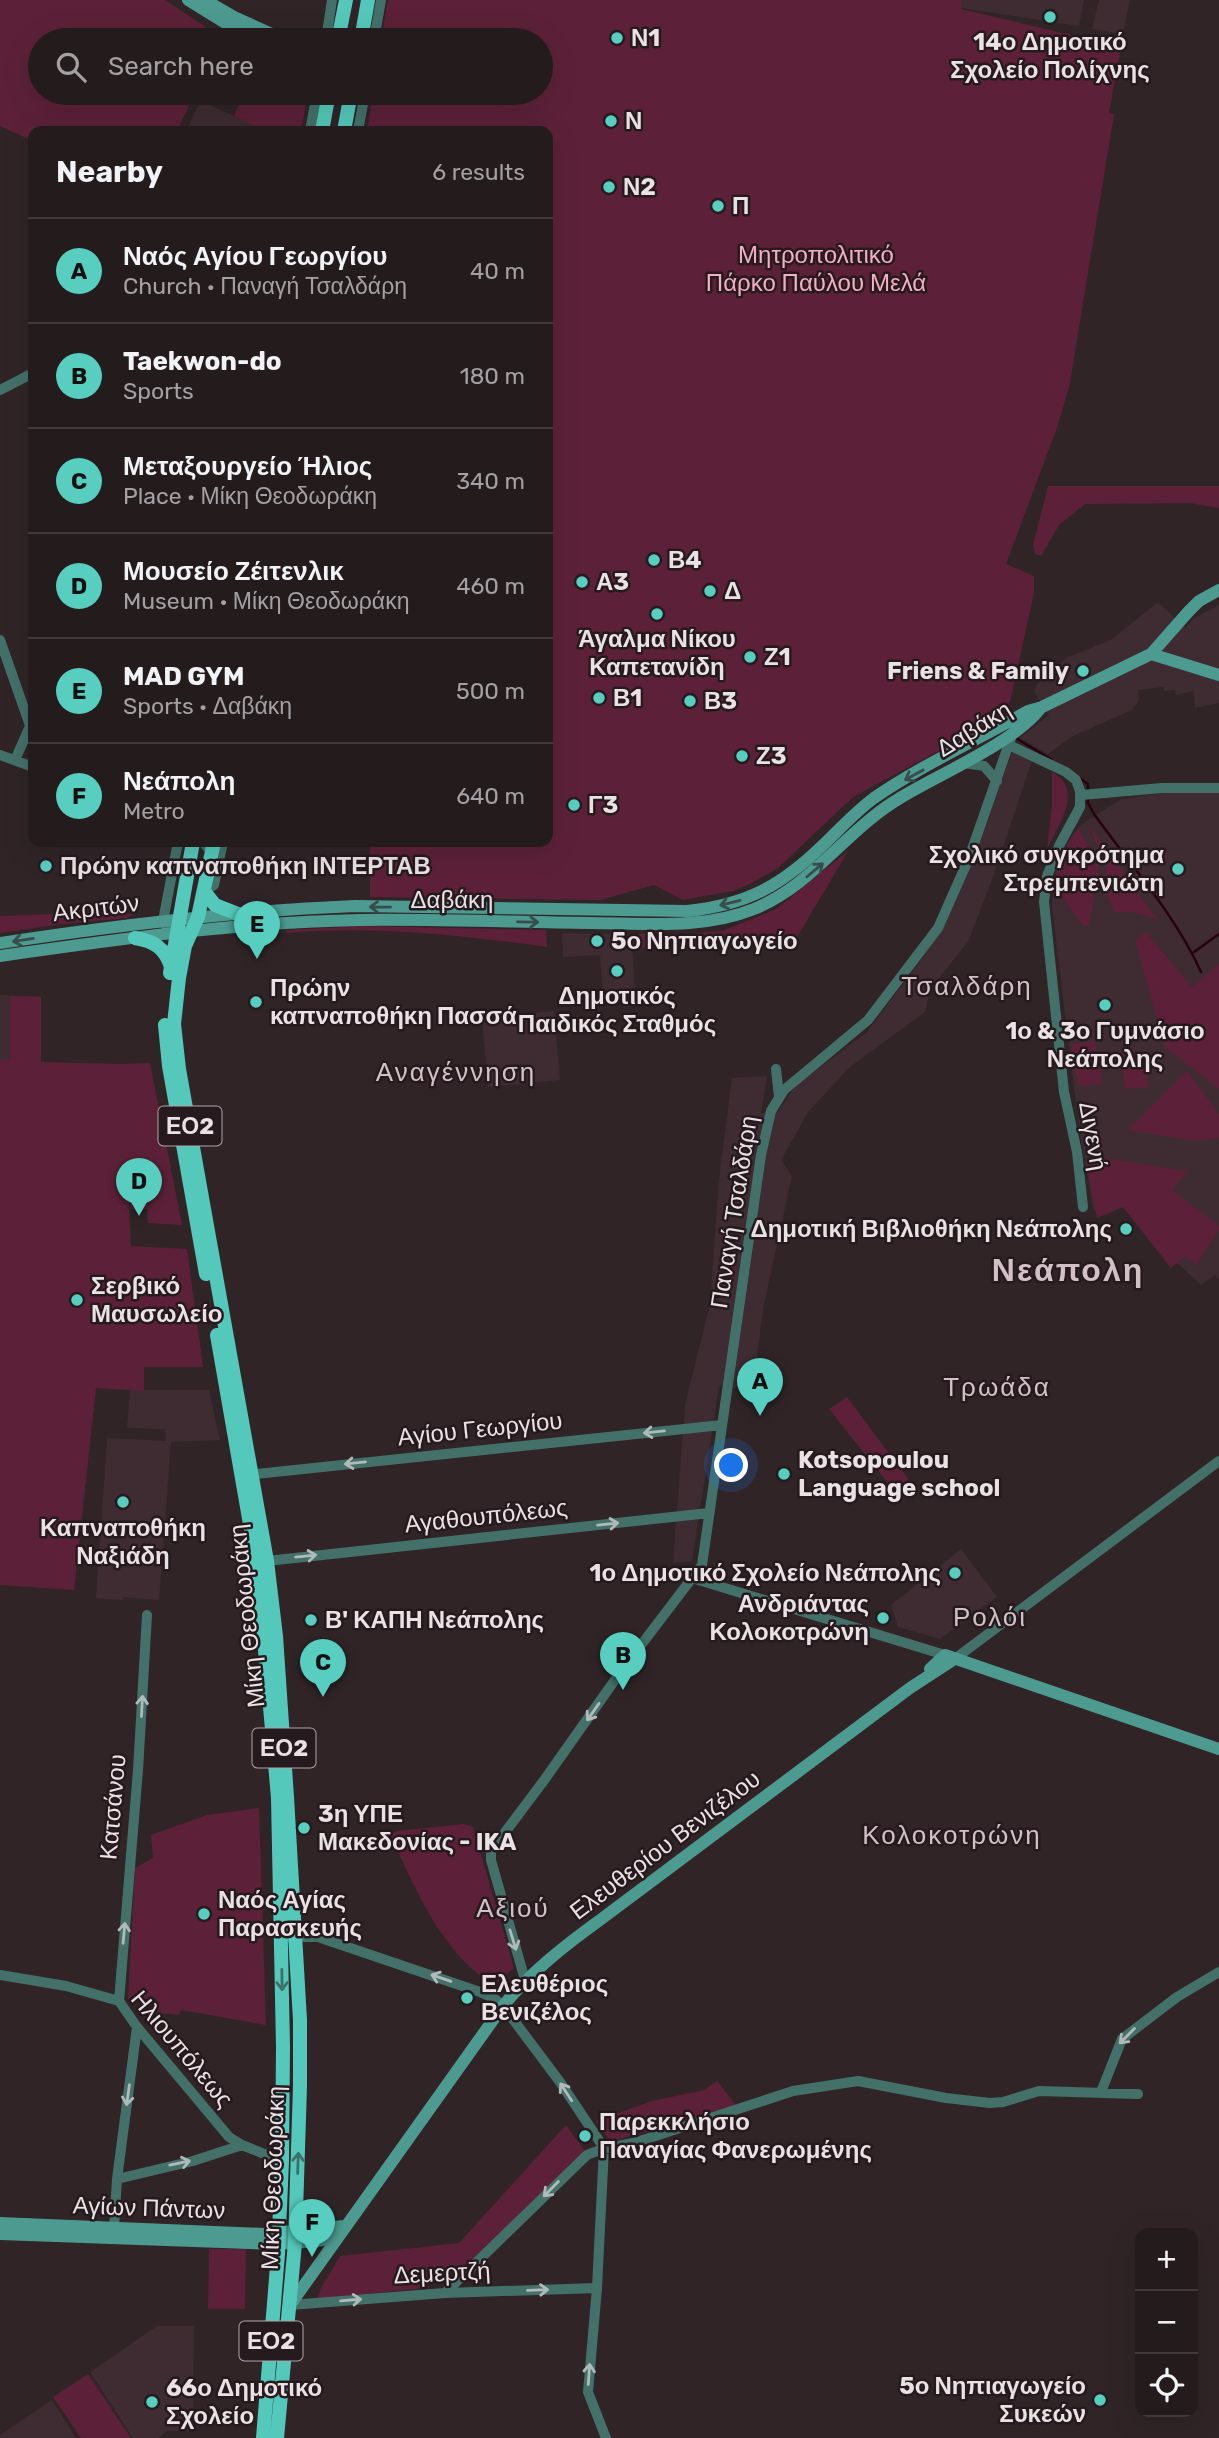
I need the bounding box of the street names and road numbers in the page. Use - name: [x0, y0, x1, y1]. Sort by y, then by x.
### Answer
- street label: Δαβάκη: [931, 695, 1017, 763]
- street label: Δαβάκη: [411, 886, 493, 914]
- street label: Ακριτών: [51, 889, 141, 927]
- street label: Διγενή: [1073, 1099, 1113, 1173]
- road number: ΕΟ2: [158, 1106, 222, 1146]
- street label: Παναγή Τσαλδάρη: [705, 1114, 763, 1310]
- street label: Αγίου Γεωργίου: [396, 1406, 564, 1452]
- street label: Αγαθουπόλεως: [403, 1494, 569, 1538]
- street label: Μίκη Θεοδωράκη: [223, 1523, 271, 1709]
- road number: ΕΟ2: [252, 1728, 316, 1768]
- street label: Κατσάνου: [94, 1753, 132, 1861]
- street label: Ελευθερίου Βενιζέλου: [564, 1764, 766, 1926]
- street label: Ηλιουπόλεως: [125, 1985, 239, 2113]
- street label: Μίκη Θεοδωράκη: [256, 2085, 290, 2271]
- street label: Αγίων Πάντων: [72, 2191, 226, 2225]
- street label: Δεμερτζή: [393, 2256, 491, 2290]
- road number: ΕΟ2: [240, 2322, 302, 2360]

